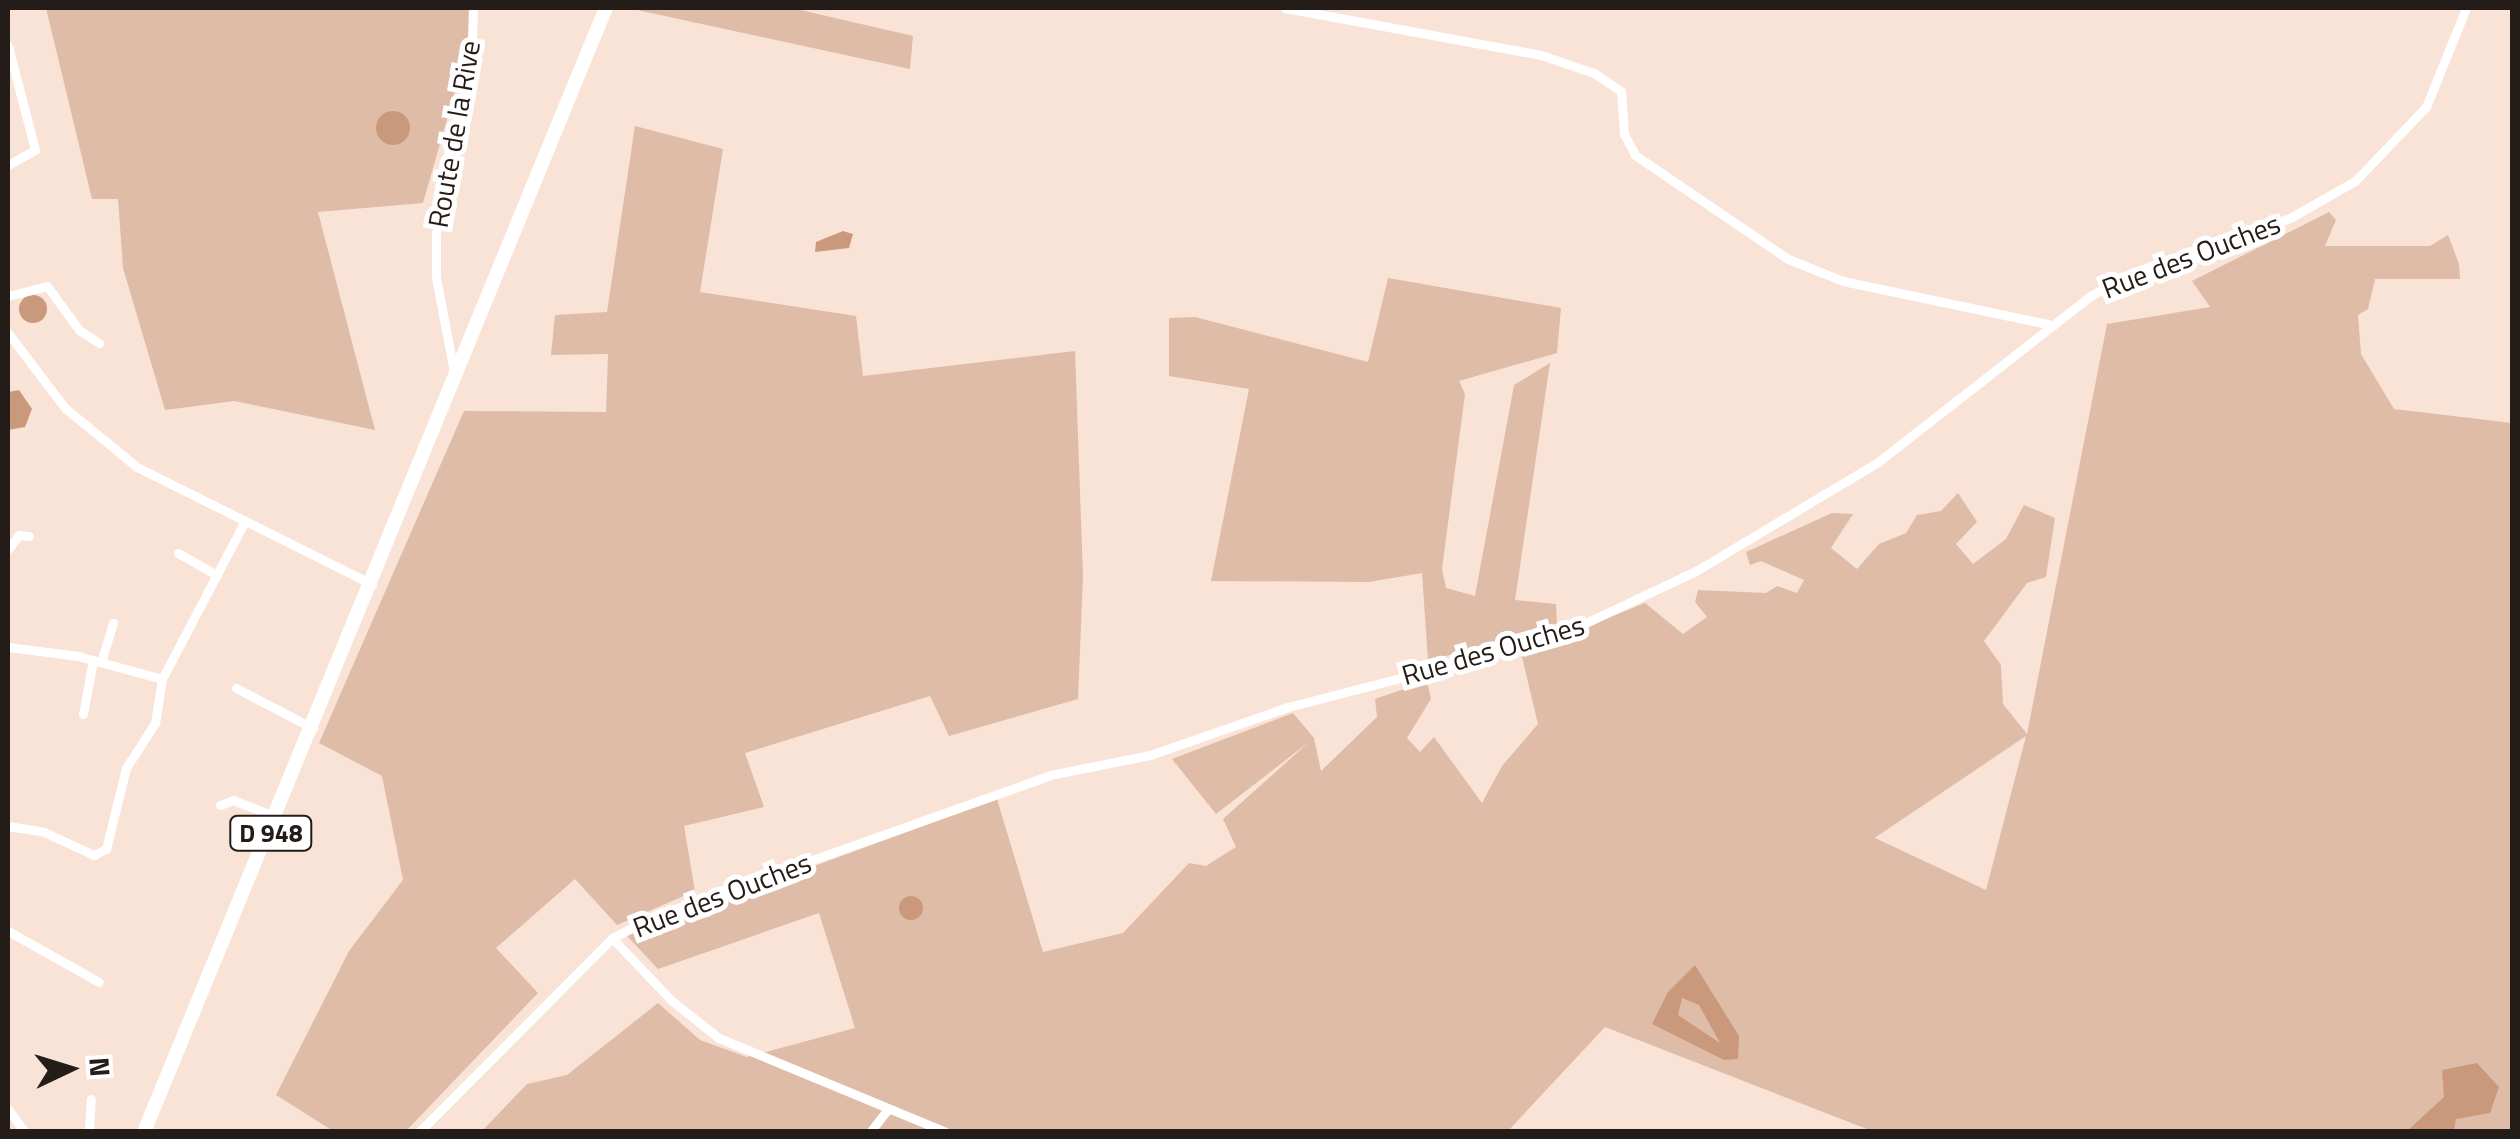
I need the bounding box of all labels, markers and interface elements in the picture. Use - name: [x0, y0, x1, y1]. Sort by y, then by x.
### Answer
- street label: Route de la Rive: [421, 38, 487, 230]
- street label: Rue des Ouches: [2097, 207, 2285, 305]
- street label: Rue des Ouches: [1398, 608, 1588, 692]
- road number: D 948: [228, 813, 314, 853]
- street label: Rue des Ouches: [628, 846, 816, 944]
- north arrow: [20, 1019, 120, 1119]
- text: N: [78, 1056, 123, 1078]

